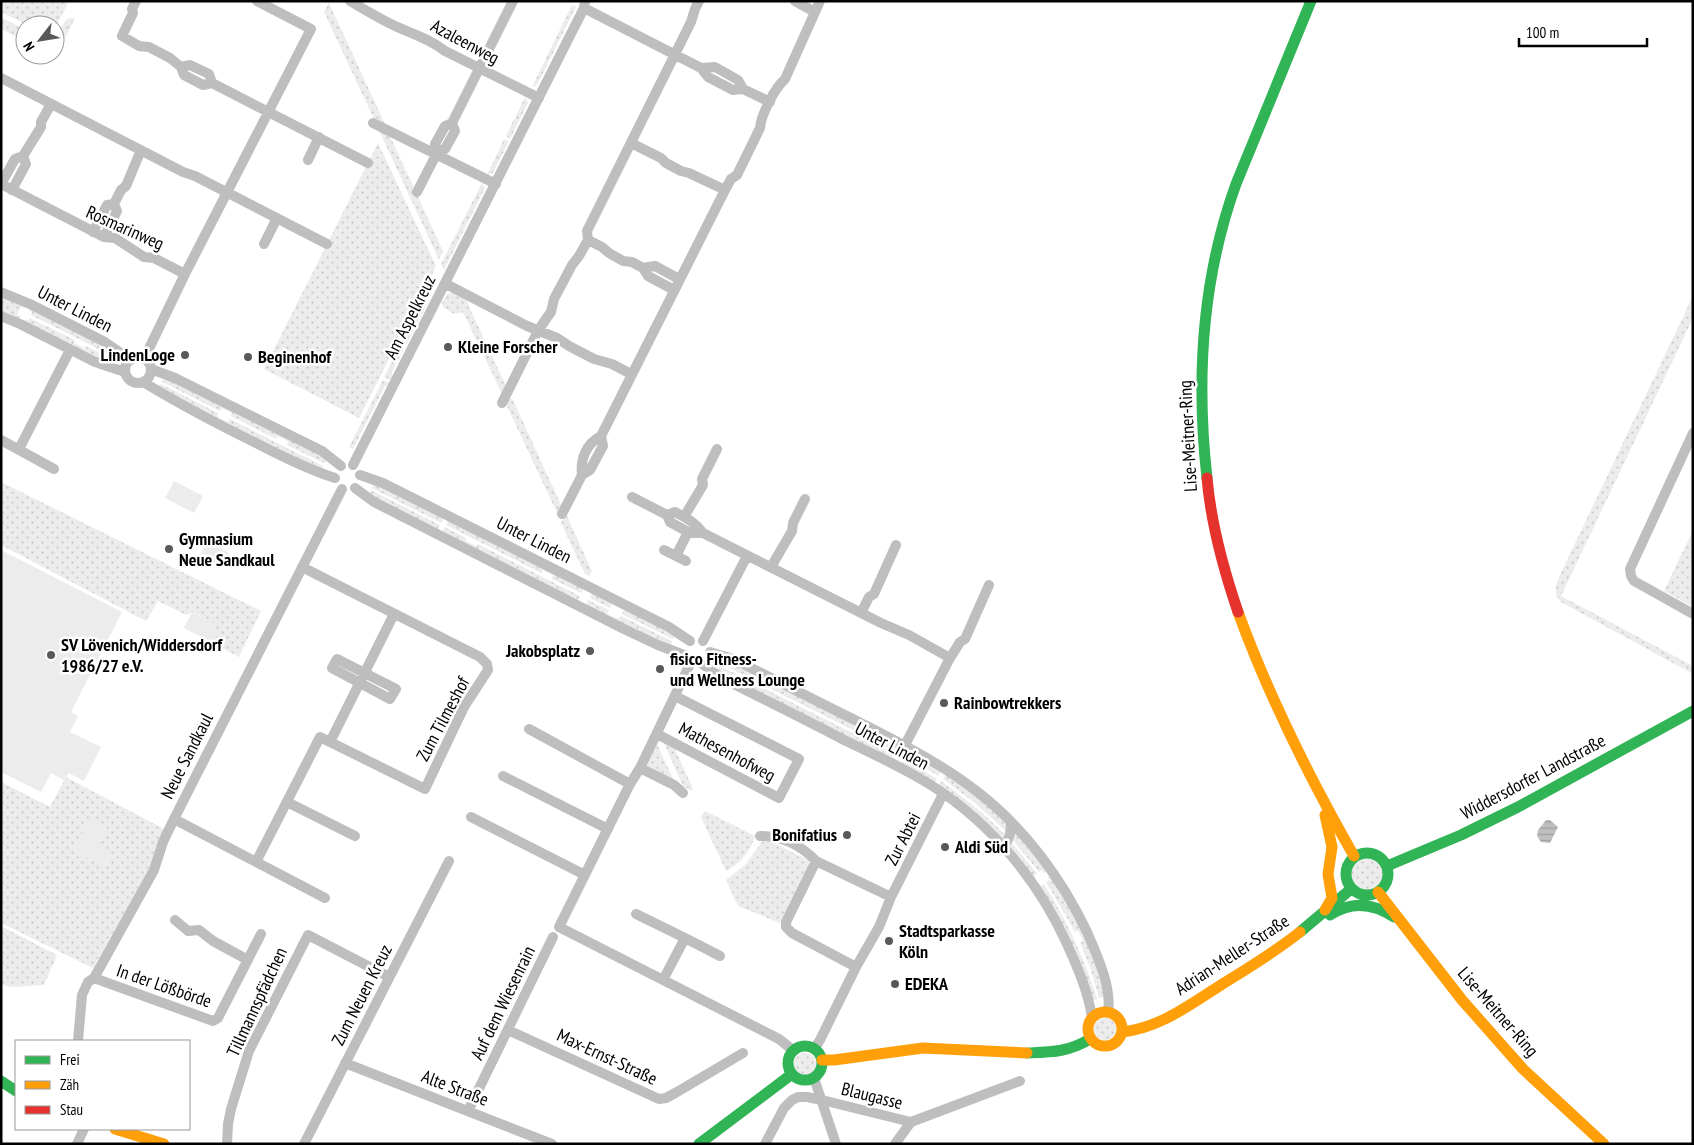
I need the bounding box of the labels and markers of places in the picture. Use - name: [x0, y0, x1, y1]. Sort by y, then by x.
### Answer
- place label: Kleine Forscher: [458, 335, 558, 358]
- marker: Kleine Forscher: [442, 341, 454, 353]
- place label: LindenLoge: [101, 343, 175, 366]
- place label: Beginenhof: [258, 345, 332, 368]
- marker: LindenLoge: [179, 349, 191, 361]
- marker: Beginenhof: [242, 351, 254, 363]
- place label: Gymnasium Neue Sandkaul: [179, 527, 275, 571]
- marker: Gymnasium Neue Sandkaul: [163, 543, 175, 555]
- place label: SV Lövenich/Widdersdorf 1986/27 e.V.: [61, 633, 223, 677]
- place label: Jakobsplatz: [505, 639, 580, 662]
- marker: Jakobsplatz: [584, 645, 596, 657]
- place label: fisico Fitness- und Wellness Lounge: [670, 647, 805, 691]
- marker: SV Lövenich/Widdersdorf 1986/27 e.V.: [45, 649, 57, 661]
- marker: fisico Fitness- und Wellness Lounge: [654, 663, 666, 675]
- place label: Rainbowtrekkers: [954, 691, 1061, 714]
- marker: Rainbowtrekkers: [938, 697, 950, 709]
- place label: Bonifatius: [772, 823, 837, 846]
- marker: Bonifatius: [841, 829, 853, 841]
- place label: Aldi Süd: [954, 835, 1008, 858]
- marker: Aldi Süd: [939, 841, 951, 853]
- place label: Stadtsparkasse Köln: [899, 919, 995, 963]
- marker: Stadtsparkasse Köln: [883, 935, 895, 947]
- place label: EDEKA: [905, 972, 949, 995]
- marker: EDEKA: [889, 978, 901, 990]

